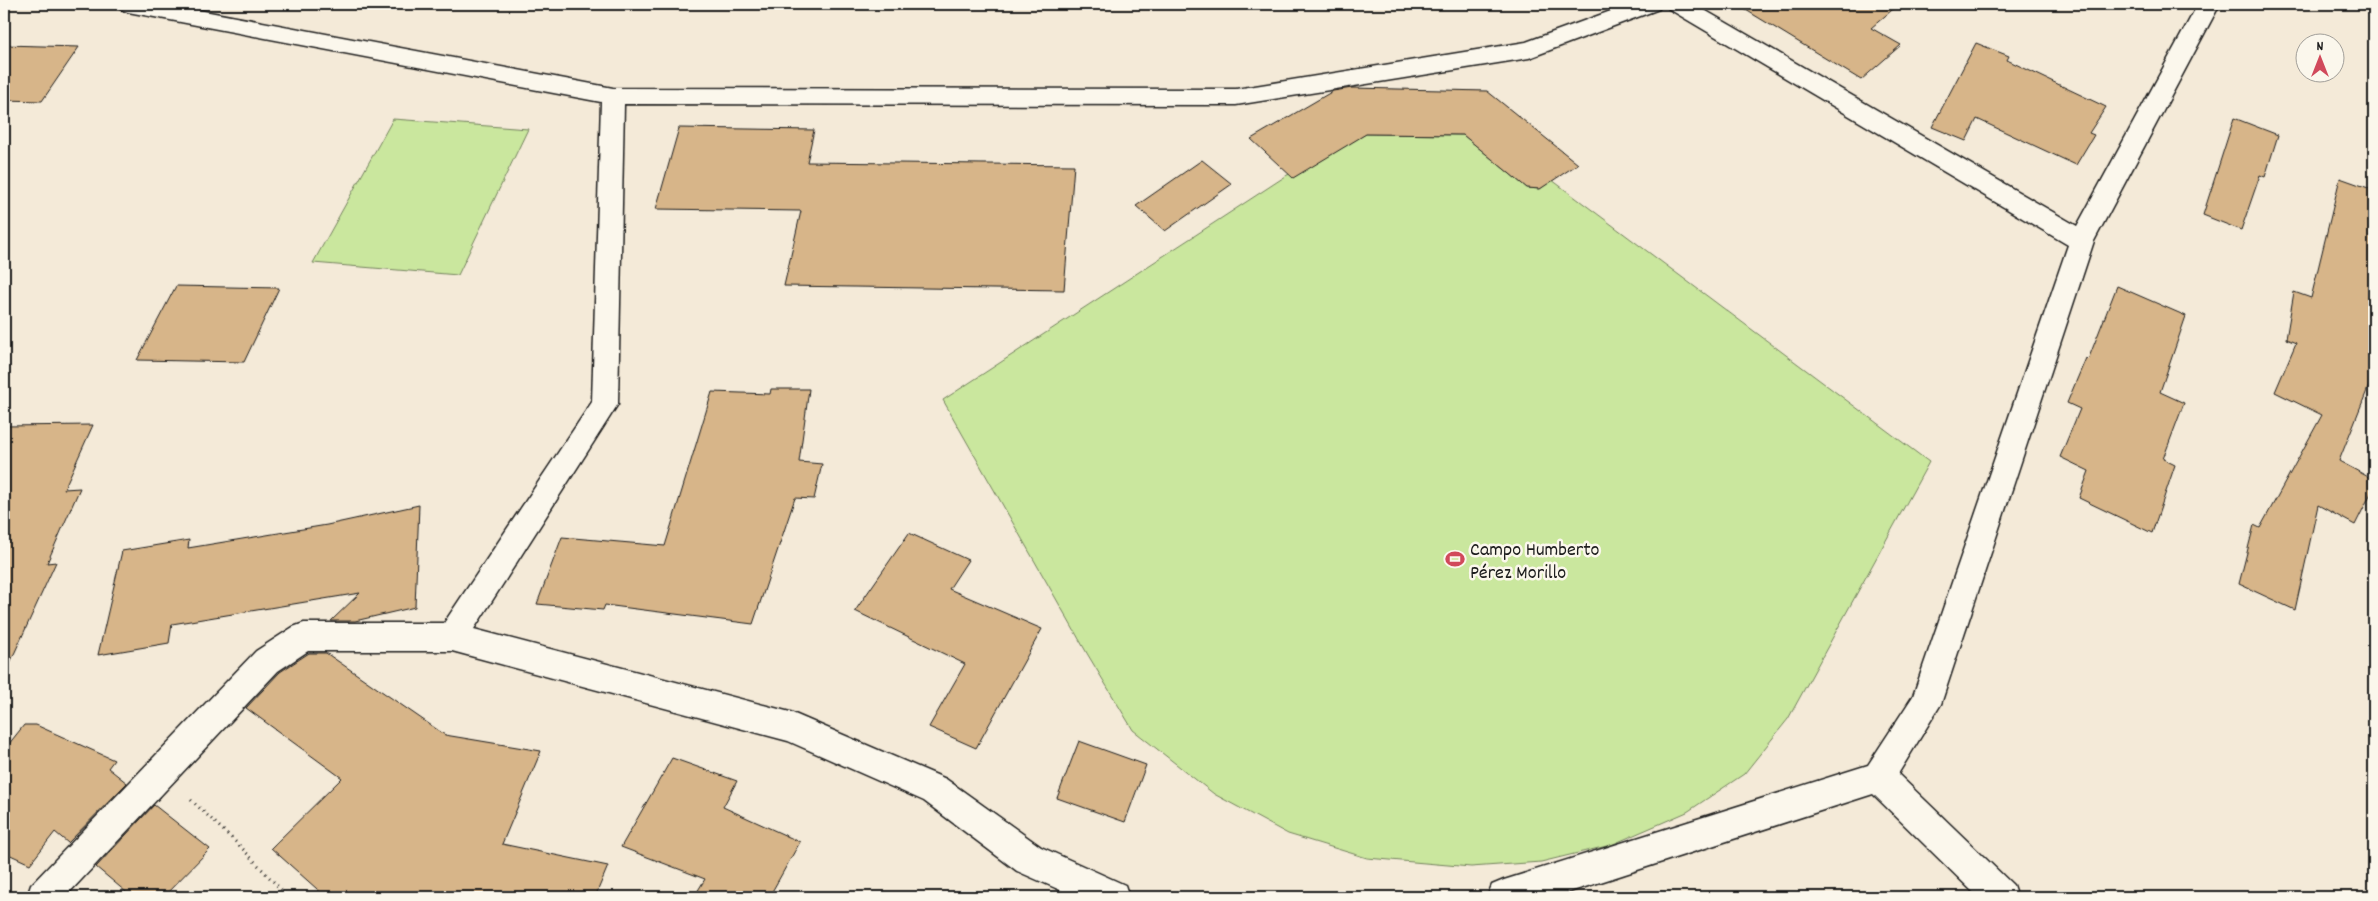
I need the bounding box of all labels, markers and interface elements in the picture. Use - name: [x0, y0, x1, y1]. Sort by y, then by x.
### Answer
- north arrow: [2296, 32, 2346, 82]
- text: N: [2317, 37, 2324, 57]
- place label: Campo Humberto Pérez Morillo: [1470, 537, 1600, 588]
- sports icon: Campo Humberto Pérez Morillo: [1444, 548, 1466, 570]

